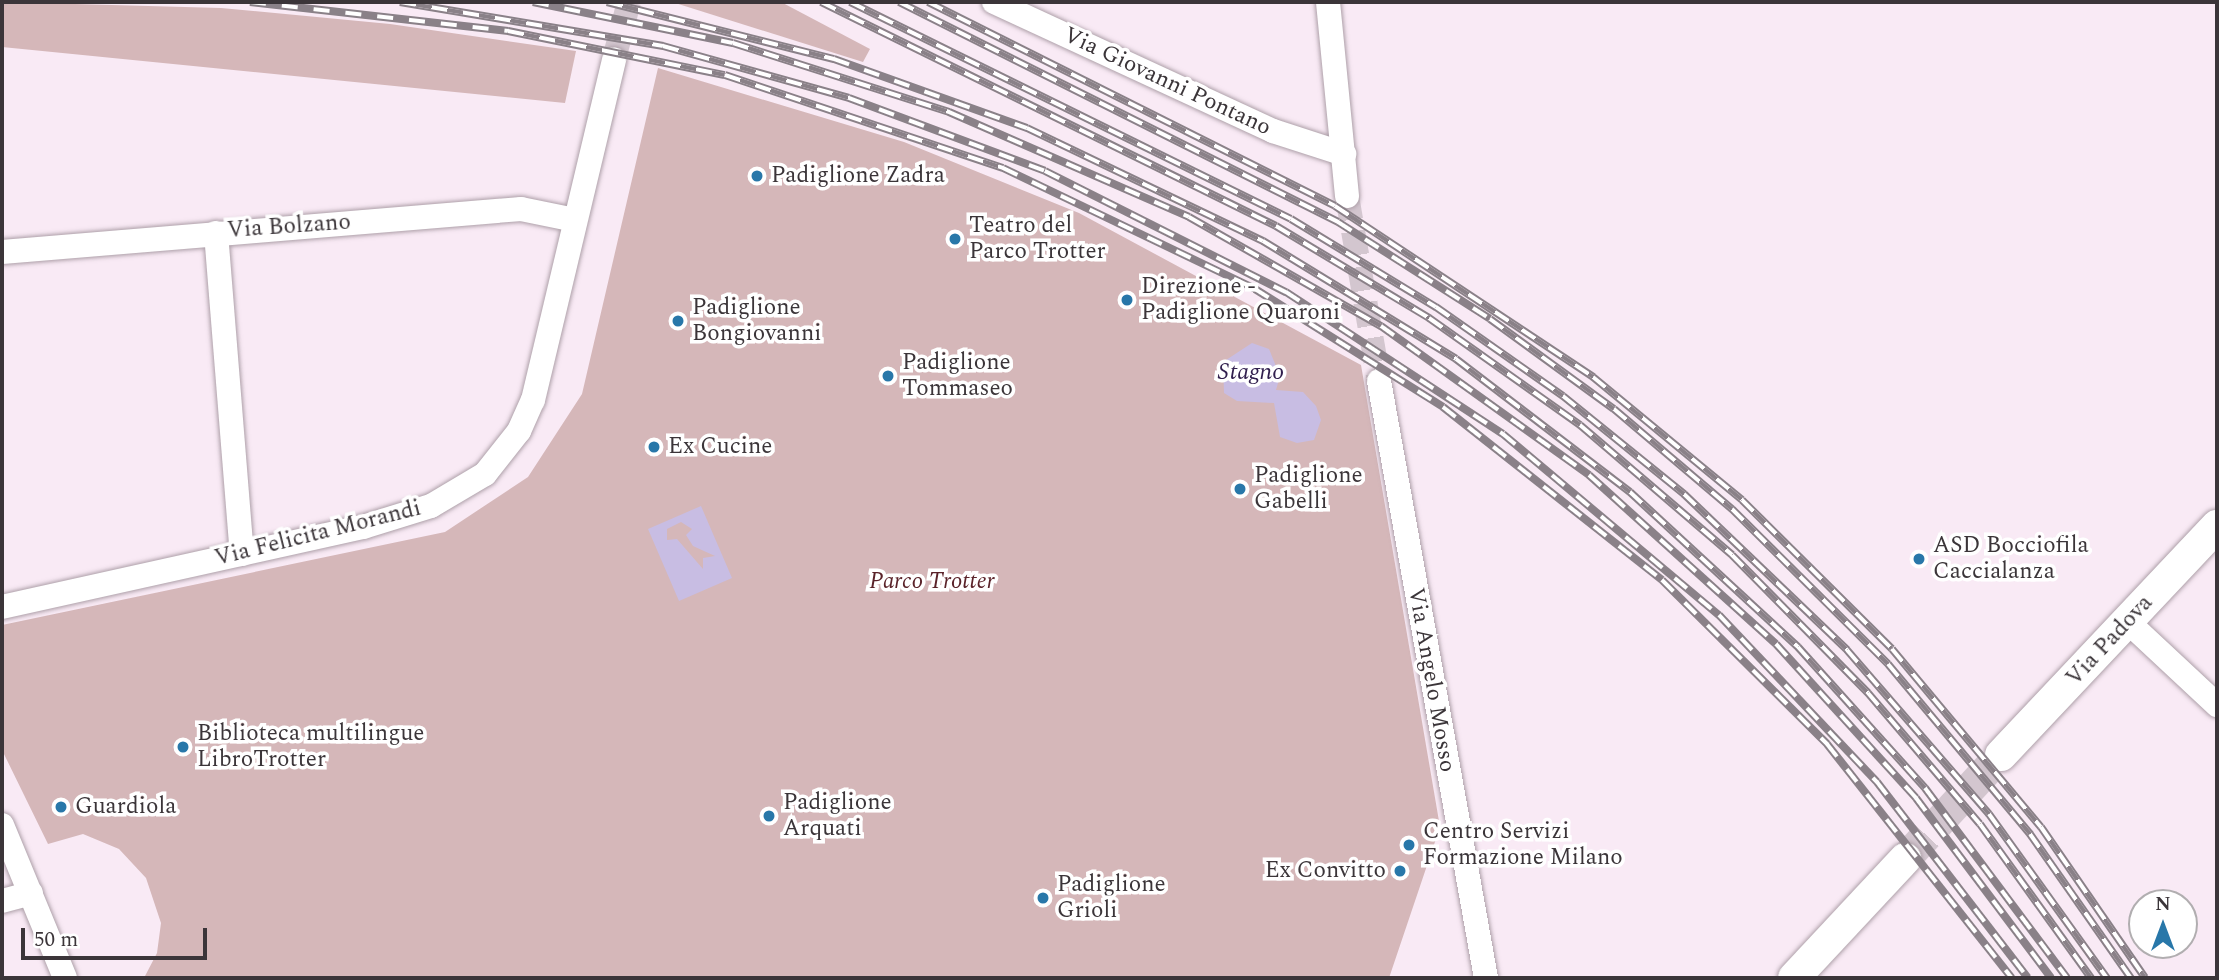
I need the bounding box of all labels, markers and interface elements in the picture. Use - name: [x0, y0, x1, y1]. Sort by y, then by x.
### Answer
- street label: Via Giovanni Pontano: [1059, 22, 1275, 142]
- place label: Padiglione Zadra: [771, 162, 945, 190]
- marker: Padiglione Zadra: [749, 168, 765, 184]
- street label: Via Bolzano: [226, 209, 352, 245]
- place label: Teatro del Parco Trotter: [969, 212, 1106, 266]
- marker: Teatro del Parco Trotter: [947, 231, 963, 247]
- place label: Direzione - Padiglione Quaroni: [1141, 273, 1340, 327]
- marker: Direzione - Padiglione Quaroni: [1119, 292, 1135, 308]
- place label: Padiglione Bongiovanni: [692, 294, 821, 348]
- marker: Padiglione Bongiovanni: [670, 313, 686, 329]
- place label: Padiglione Tommaseo: [902, 349, 1013, 403]
- water label: Stagno: [1218, 359, 1284, 387]
- marker: Padiglione Tommaseo: [880, 368, 896, 384]
- place label: Ex Cucine: [668, 433, 772, 461]
- marker: Ex Cucine: [646, 439, 662, 455]
- place label: Padiglione Gabelli: [1254, 462, 1363, 516]
- marker: Padiglione Gabelli: [1232, 481, 1248, 497]
- street label: Via Felicita Morandi: [212, 495, 424, 573]
- place label: ASD Bocciofila Caccialanza: [1933, 532, 2089, 586]
- marker: ASD Bocciofila Caccialanza: [1911, 551, 1927, 567]
- park label: Parco Trotter: [869, 568, 995, 596]
- street label: Via Angelo Mosso: [1401, 586, 1461, 774]
- street label: Via Padova: [2061, 590, 2159, 692]
- place label: Biblioteca multilingue LibroTrotter: [197, 720, 424, 774]
- marker: Biblioteca multilingue LibroTrotter: [175, 739, 191, 755]
- place label: Padiglione Arquati: [783, 789, 892, 843]
- place label: Guardiola: [75, 793, 176, 821]
- marker: Guardiola: [53, 799, 69, 815]
- marker: Padiglione Arquati: [761, 808, 777, 824]
- place label: Centro Servizi Formazione Milano: [1423, 818, 1623, 872]
- marker: Centro Servizi Formazione Milano: [1401, 837, 1417, 853]
- place label: Ex Convitto: [1265, 857, 1386, 885]
- marker: Ex Convitto: [1392, 863, 1408, 879]
- place label: Padiglione Grioli: [1057, 871, 1166, 925]
- north arrow: [2128, 889, 2198, 959]
- marker: Padiglione Grioli: [1035, 890, 1051, 906]
- text: N: [2155, 890, 2171, 919]
- scale bar: [24, 914, 210, 958]
- text: 50 m: [34, 924, 78, 956]

